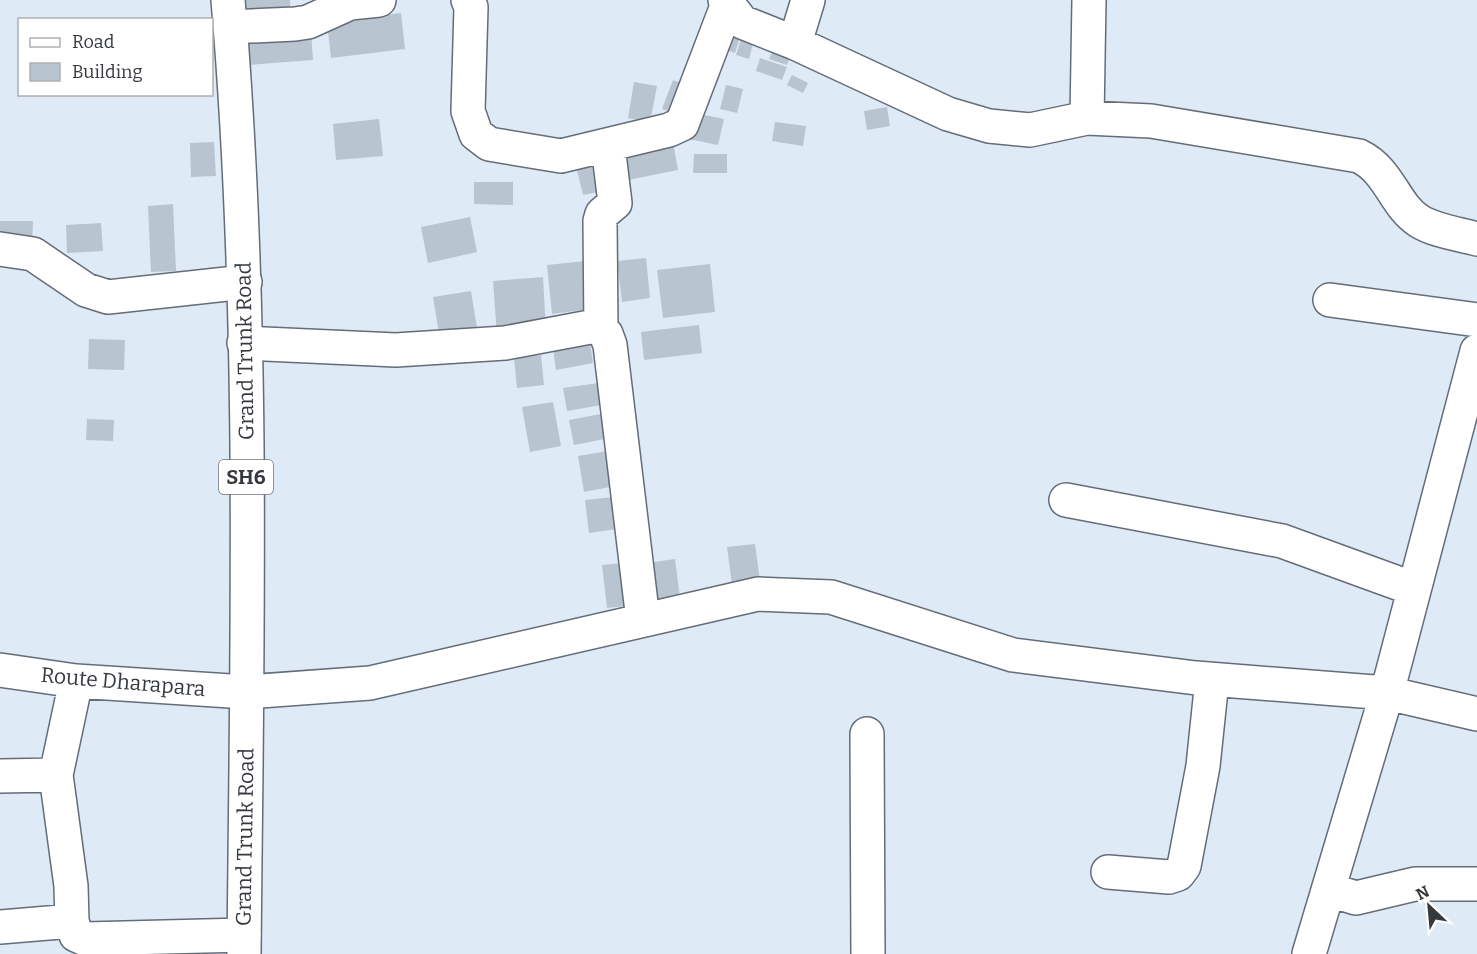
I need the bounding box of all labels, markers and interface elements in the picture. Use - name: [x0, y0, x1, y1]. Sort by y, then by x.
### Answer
- legend: [18, 18, 213, 96]
- text: Road: [72, 31, 115, 53]
- text: Building: [72, 61, 143, 83]
- street label: Grand Trunk Road: [230, 262, 260, 440]
- road number: SH6: [219, 460, 273, 494]
- street label: Route Dharapara: [40, 662, 207, 702]
- street label: Grand Trunk Road: [230, 748, 260, 926]
- north arrow: [1399, 876, 1459, 936]
- text: N: [1413, 882, 1432, 904]

